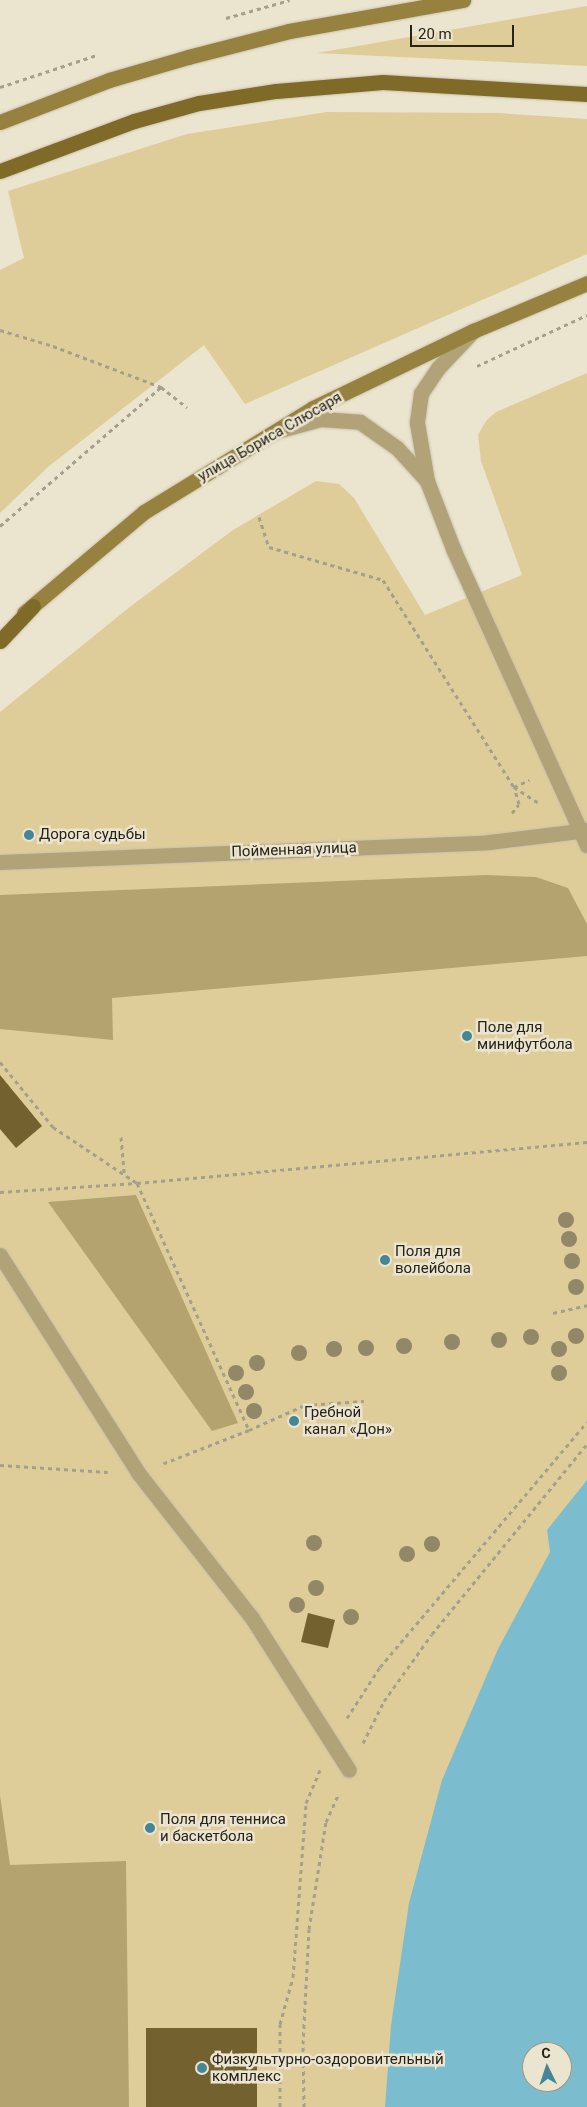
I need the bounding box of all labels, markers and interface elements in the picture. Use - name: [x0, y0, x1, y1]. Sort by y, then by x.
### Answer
- scale bar: [412, 15, 516, 47]
- text: 20 m: [418, 25, 452, 43]
- street label: улица Бориса Слюсаря: [195, 388, 345, 486]
- place label: Дорога судьбы: [39, 826, 146, 844]
- marker: Дорога судьбы: [23, 829, 35, 841]
- street label: Пойменная улица: [231, 839, 357, 861]
- place label: Поле для минифутбола: [477, 1018, 573, 1053]
- marker: Поле для минифутбола: [461, 1030, 473, 1042]
- place label: Поля для волейбола: [395, 1242, 471, 1277]
- marker: Поля для волейбола: [379, 1254, 391, 1266]
- place label: Гребной канал «Дон»: [304, 1403, 392, 1438]
- marker: Гребной канал «Дон»: [288, 1415, 300, 1427]
- place label: Поля для тенниса и баскетбола: [160, 1810, 286, 1845]
- marker: Поля для тенниса и баскетбола: [144, 1822, 156, 1834]
- north arrow: [522, 2042, 572, 2092]
- text: С: [541, 2045, 551, 2061]
- place label: Физкультурно-оздоровительный комплекс: [212, 2050, 444, 2085]
- marker: Физкультурно-оздоровительный комплекс: [196, 2062, 208, 2074]

